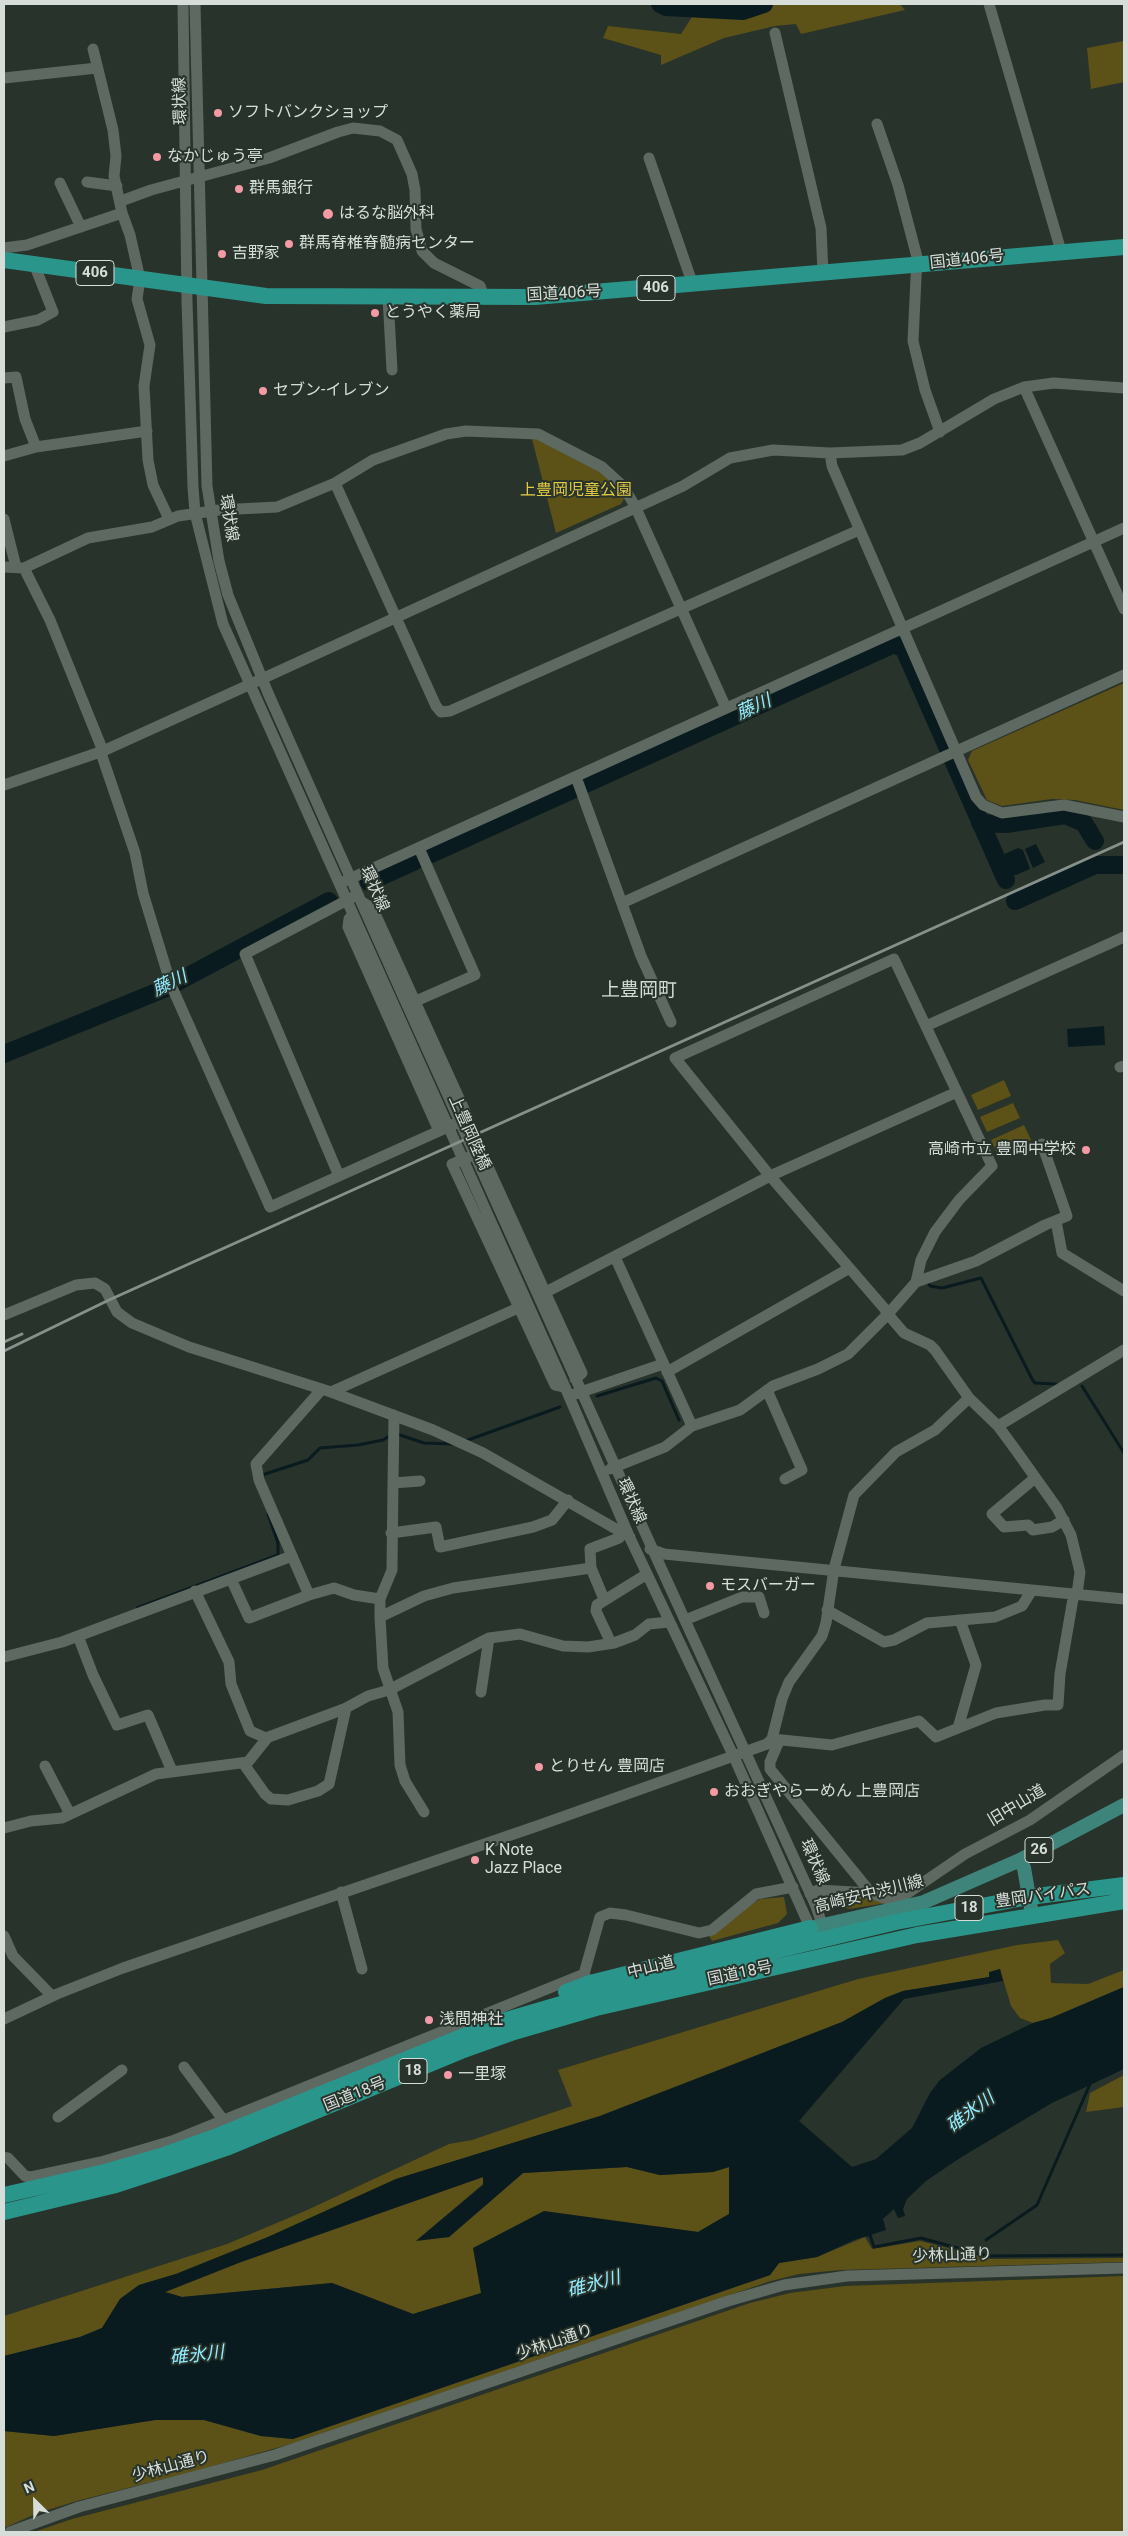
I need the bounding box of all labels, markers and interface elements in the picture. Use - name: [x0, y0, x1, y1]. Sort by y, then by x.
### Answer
- street label: 環状線: [171, 77, 191, 125]
- place label: ソフトバンクショップ: [228, 103, 388, 123]
- marker: ソフトバンクショップ: [212, 107, 224, 119]
- place label: なかじゅう亭: [167, 147, 263, 167]
- marker: なかじゅう亭: [151, 151, 163, 163]
- place label: 群馬銀行: [249, 179, 313, 199]
- marker: 群馬銀行: [233, 183, 245, 195]
- place label: はるな脳外科: [339, 204, 435, 224]
- marker: はるな脳外科: [321, 207, 335, 221]
- place label: 群馬脊椎脊髄病センター: [299, 234, 475, 254]
- marker: 群馬脊椎脊髄病センター: [283, 238, 295, 250]
- place label: 吉野家: [232, 244, 280, 264]
- street label: 国道406号: [929, 247, 1005, 273]
- marker: 吉野家: [216, 248, 228, 260]
- road number: 406: [76, 260, 114, 286]
- road number: 406: [637, 276, 675, 300]
- street label: 国道406号: [526, 282, 602, 306]
- place label: とうやく薬局: [385, 303, 481, 323]
- marker: とうやく薬局: [369, 307, 381, 319]
- place label: セブン-イレブン: [273, 381, 389, 401]
- marker: セブン-イレブン: [257, 385, 269, 397]
- park label: 上豊岡児童公園: [520, 481, 632, 501]
- street label: 環状線: [215, 493, 241, 543]
- water label: 藤川: [733, 691, 775, 725]
- street label: 環状線: [355, 863, 393, 915]
- water label: 藤川: [149, 966, 191, 1002]
- district label: 上豊岡町: [601, 980, 677, 1002]
- street label: 上豊岡陸橋: [444, 1093, 494, 1173]
- place label: 高崎市立 豊岡中学校: [928, 1140, 1076, 1160]
- marker: 高崎市立 豊岡中学校: [1080, 1144, 1092, 1156]
- street label: 環状線: [612, 1475, 650, 1527]
- place label: モスバーガー: [720, 1576, 816, 1596]
- marker: モスバーガー: [704, 1580, 716, 1592]
- place label: とりせん 豊岡店: [549, 1757, 665, 1777]
- marker: とりせん 豊岡店: [533, 1761, 545, 1773]
- street label: 旧中山道: [985, 1781, 1049, 1831]
- place label: おおぎやらーめん 上豊岡店: [724, 1782, 920, 1802]
- marker: おおぎやらーめん 上豊岡店: [708, 1786, 720, 1798]
- street label: 環状線: [795, 1836, 833, 1888]
- road number: 26: [1025, 1838, 1053, 1862]
- place label: K Note Jazz Place: [485, 1841, 562, 1879]
- marker: K Note Jazz Place: [469, 1854, 481, 1866]
- street label: 高崎安中渋川線: [812, 1872, 926, 1918]
- street label: 豊岡バイパス: [994, 1880, 1092, 1912]
- road number: 18: [955, 1896, 983, 1920]
- street label: 中山道: [625, 1953, 677, 1983]
- street label: 国道18号: [706, 1958, 774, 1990]
- place label: 浅間神社: [439, 2010, 503, 2030]
- marker: 浅間神社: [423, 2014, 435, 2026]
- road number: 18: [399, 2058, 427, 2084]
- place label: 一里塚: [458, 2065, 506, 2085]
- marker: 一里塚: [442, 2069, 454, 2081]
- street label: 国道18号: [321, 2074, 389, 2116]
- water label: 碓氷川: [943, 2088, 999, 2138]
- street label: 少林山通り: [912, 2245, 992, 2267]
- water label: 碓氷川: [565, 2268, 623, 2302]
- street label: 少林山通り: [514, 2321, 596, 2365]
- water label: 碓氷川: [169, 2342, 225, 2370]
- street label: 少林山通り: [130, 2447, 212, 2487]
- north arrow: [10, 2476, 60, 2526]
- text: N: [21, 2478, 37, 2496]

